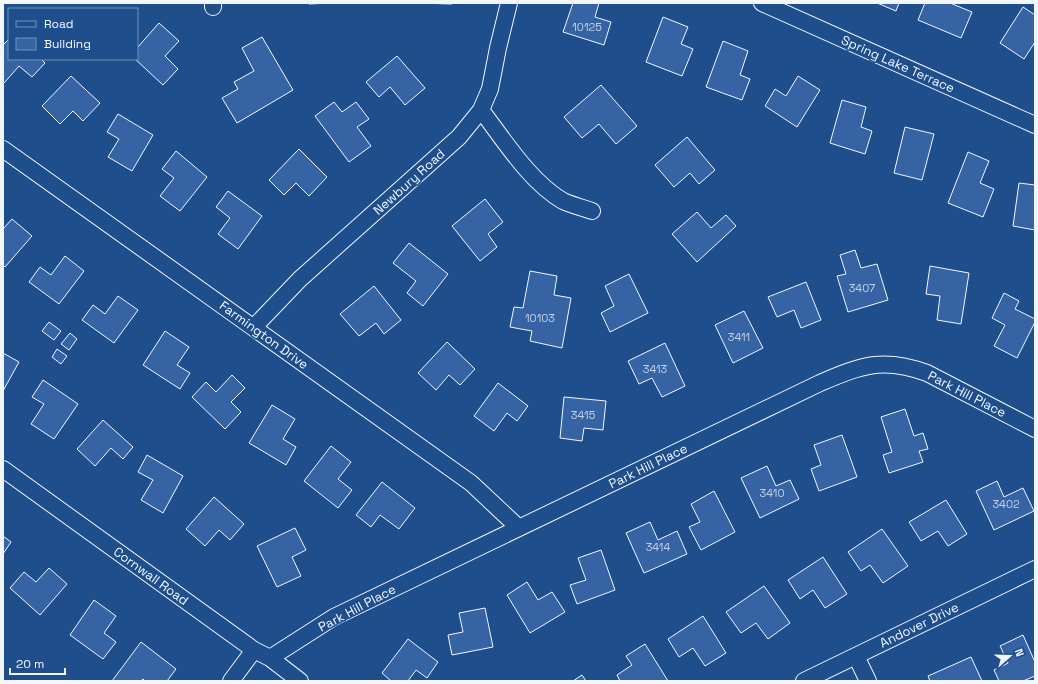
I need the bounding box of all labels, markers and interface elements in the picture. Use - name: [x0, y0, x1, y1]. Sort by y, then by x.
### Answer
- legend: [8, 8, 138, 60]
- text: Road: [44, 16, 73, 32]
- house number: 10125: [572, 20, 602, 34]
- street label: Spring Lake Terrace: [839, 31, 957, 97]
- text: Building: [44, 36, 91, 52]
- street label: Newbury Road: [369, 145, 449, 219]
- house number: 3407: [849, 281, 875, 295]
- street label: Farmington Drive: [216, 297, 312, 373]
- house number: 10103: [525, 311, 555, 325]
- house number: 3411: [728, 330, 750, 344]
- house number: 3413: [643, 362, 668, 376]
- street label: Park Hill Place: [925, 367, 1009, 421]
- house number: 3415: [571, 408, 596, 422]
- street label: Park Hill Place: [606, 440, 690, 492]
- house number: 3410: [760, 486, 784, 500]
- house number: 3402: [992, 497, 1020, 511]
- house number: 3414: [646, 540, 670, 554]
- street label: Cornwall Road: [110, 543, 192, 609]
- street label: Park Hill Place: [315, 580, 399, 636]
- street label: Andover Drive: [877, 598, 961, 652]
- north arrow: [990, 636, 1030, 676]
- text: N: [1012, 647, 1027, 658]
- scale bar: [10, 650, 65, 676]
- text: 20 m: [16, 656, 44, 672]

